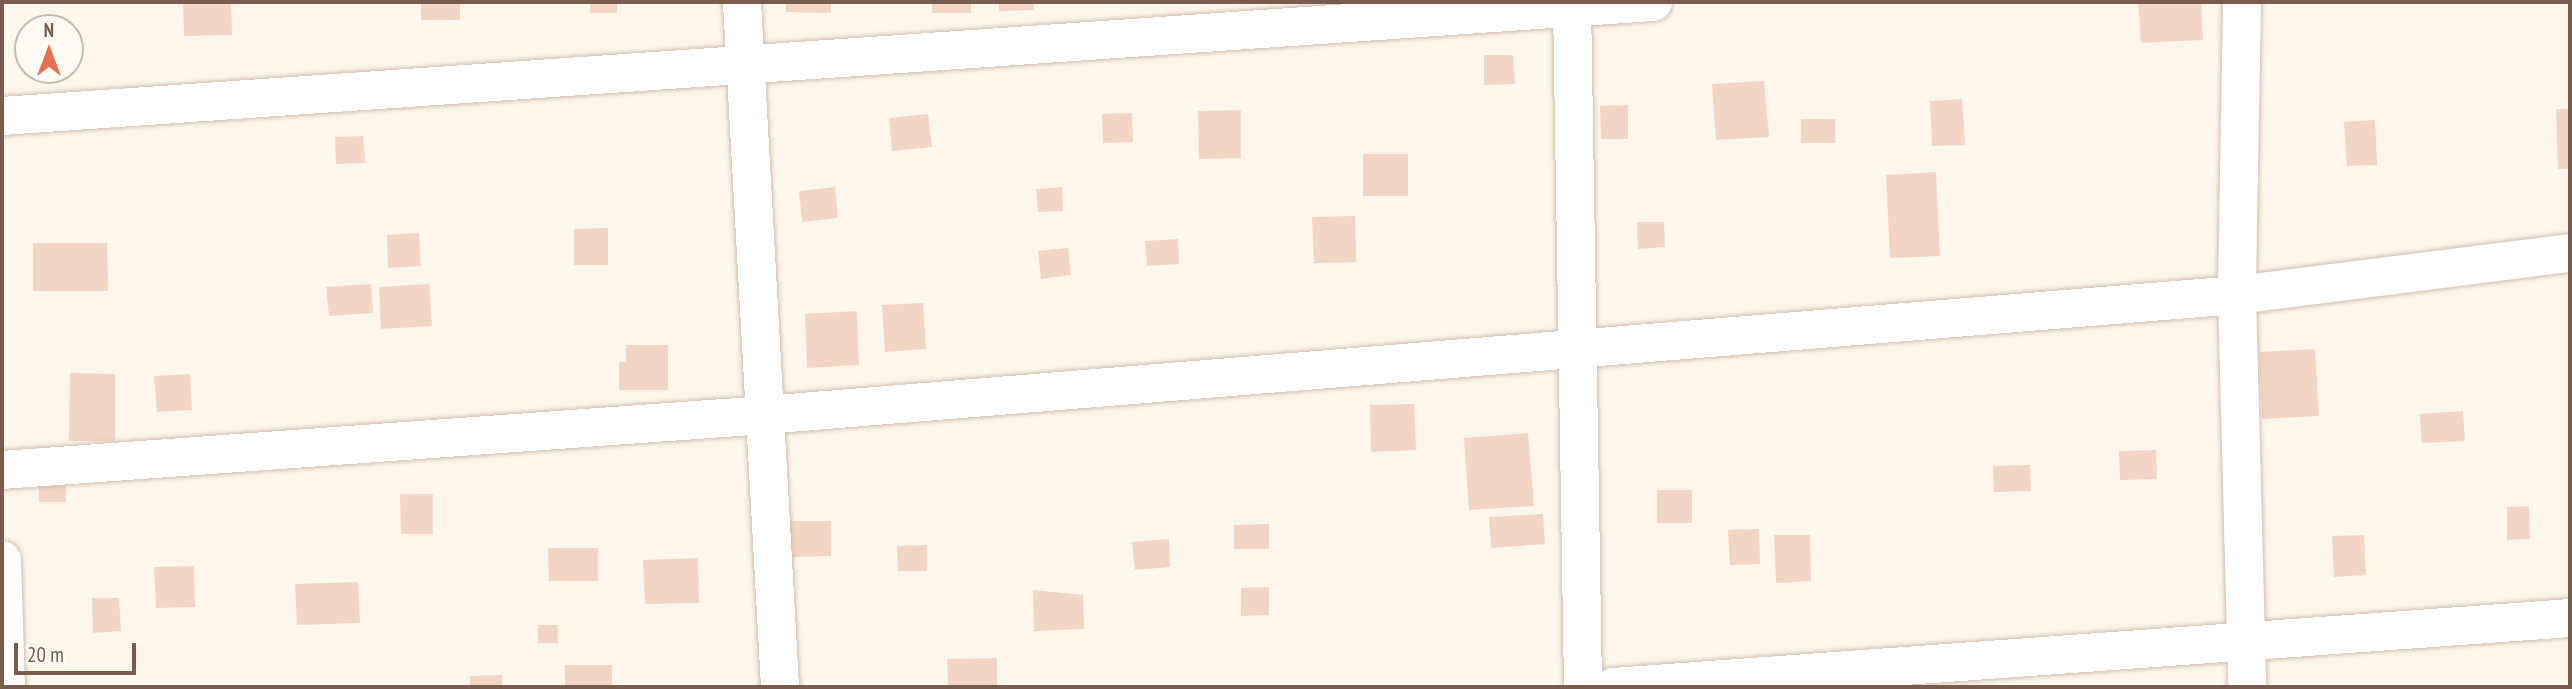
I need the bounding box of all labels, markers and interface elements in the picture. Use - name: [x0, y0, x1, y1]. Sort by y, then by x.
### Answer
- north arrow: [14, 14, 84, 84]
- text: N: [44, 18, 54, 42]
- scale bar: [18, 630, 140, 674]
- text: 20 m: [27, 641, 64, 668]

